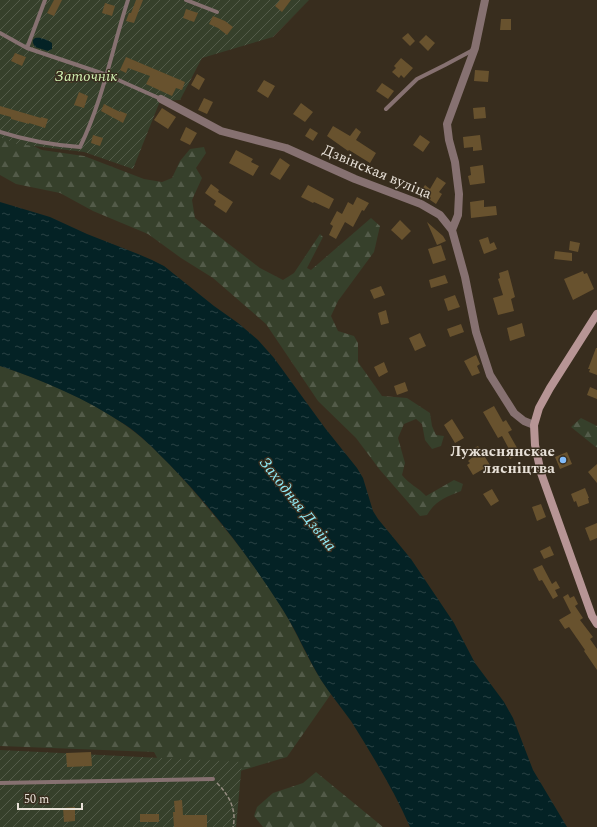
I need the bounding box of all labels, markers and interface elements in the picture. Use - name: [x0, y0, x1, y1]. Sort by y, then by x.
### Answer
- park label: Заточнік: [55, 65, 117, 88]
- street label: Дзвінская вуліца: [319, 139, 436, 206]
- place label: Лужаснянскае лясніцтва: [450, 440, 555, 480]
- water label: Заходняя Дзвіна: [253, 451, 343, 557]
- marker: Лужаснянскае лясніцтва: [558, 455, 568, 465]
- scale bar: [18, 785, 82, 811]
- text: 50 m: [24, 790, 49, 809]

